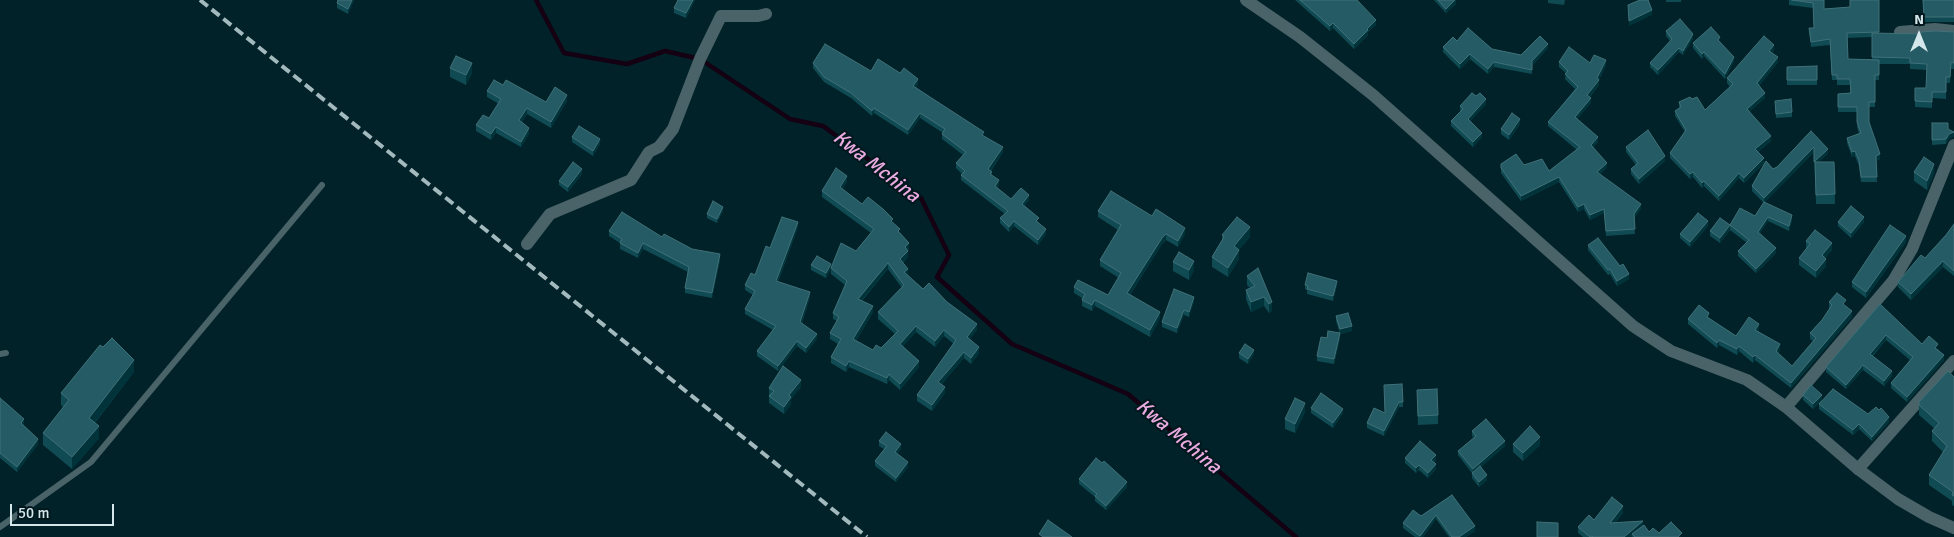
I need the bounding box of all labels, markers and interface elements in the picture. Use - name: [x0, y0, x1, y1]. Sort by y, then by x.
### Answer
- north arrow: [1894, 10, 1944, 60]
- text: N: [1914, 11, 1924, 28]
- water label: Kwa Mchina: [828, 126, 924, 208]
- water label: Kwa Mchina: [1131, 395, 1225, 479]
- scale bar: [12, 494, 116, 526]
- text: 50 m: [18, 504, 49, 522]

